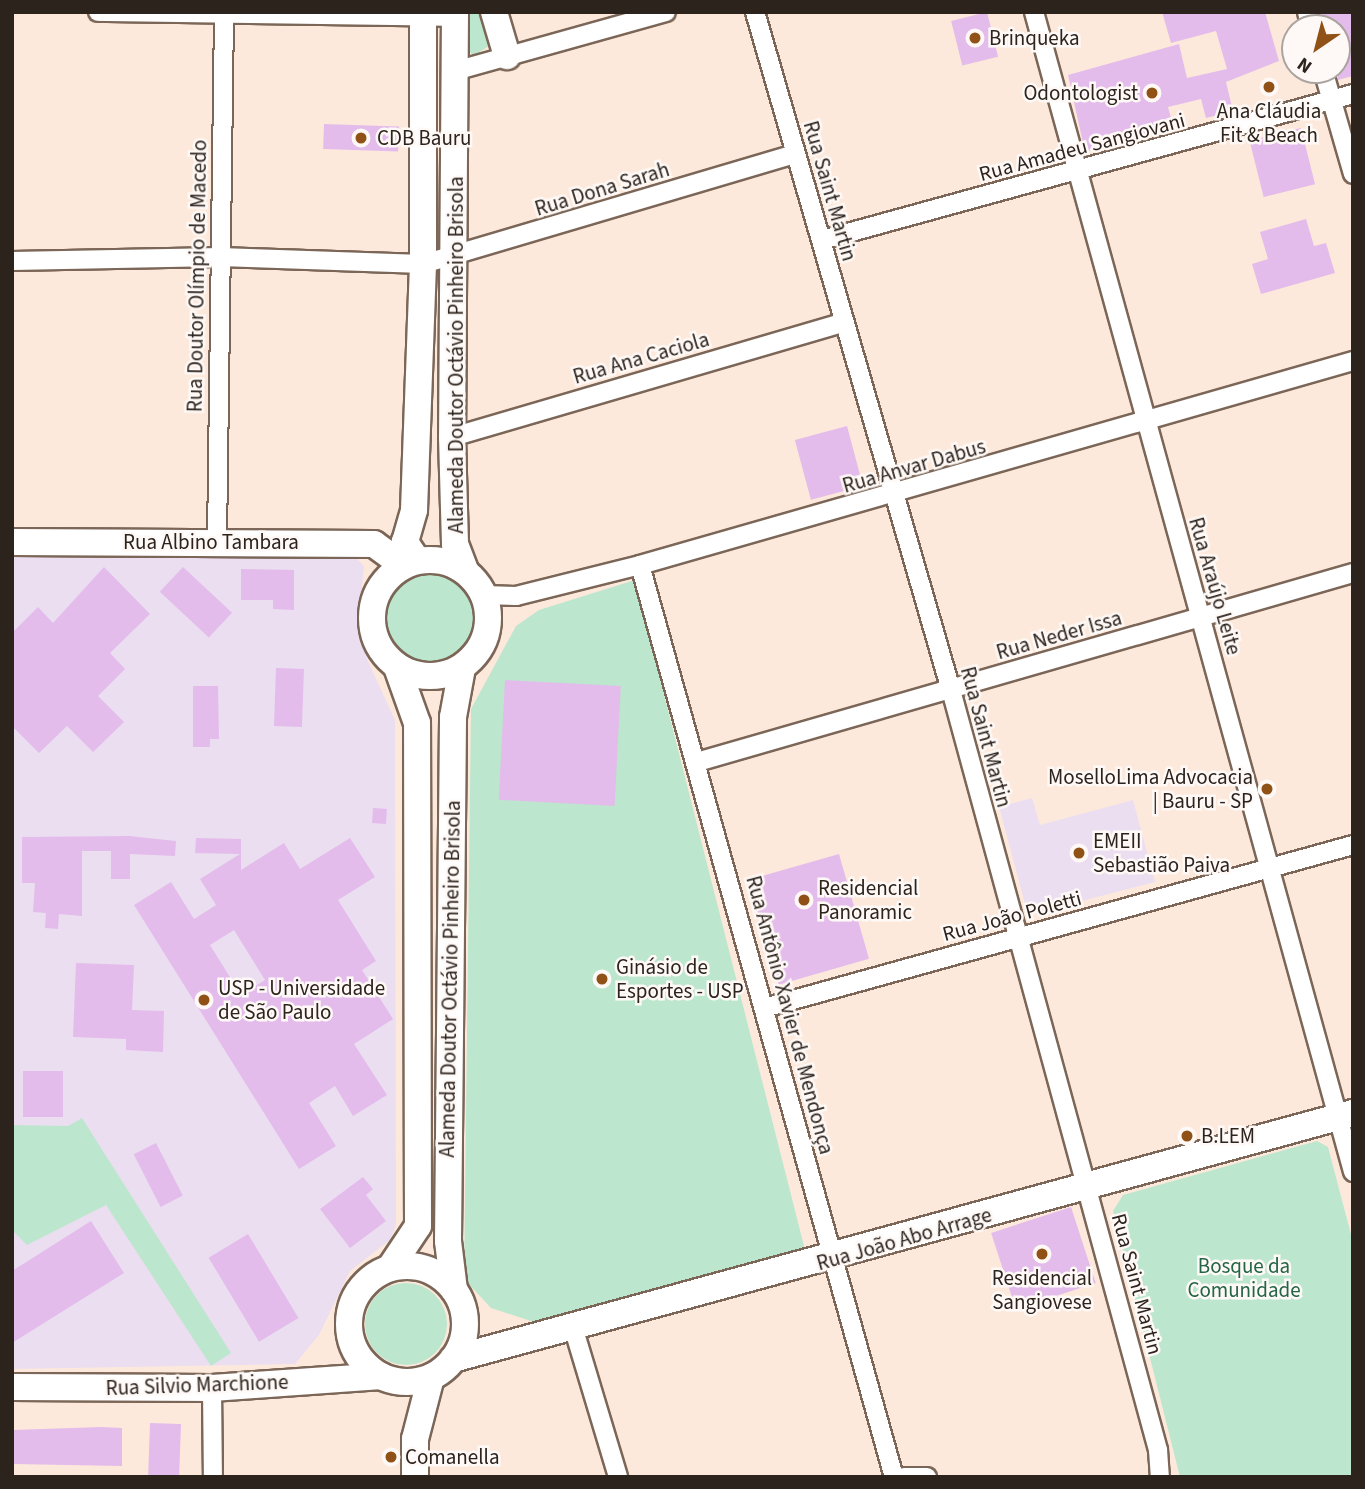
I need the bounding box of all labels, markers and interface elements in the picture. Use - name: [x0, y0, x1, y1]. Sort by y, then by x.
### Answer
- north arrow: [1281, 14, 1351, 84]
- place label: Brinqueka: [989, 25, 1080, 51]
- marker: Brinqueka: [967, 30, 983, 46]
- text: N: [1292, 50, 1318, 80]
- marker: Ana Cláudia Fit & Beach: [1261, 79, 1277, 95]
- place label: Odontologist: [1023, 80, 1138, 106]
- marker: Odontologist: [1144, 85, 1160, 101]
- place label: Ana Cláudia Fit & Beach: [1217, 98, 1321, 148]
- street label: Rua Amadeu Sangiovani: [976, 107, 1188, 187]
- street label: Rua Saint Martin: [798, 118, 862, 264]
- place label: CDB Bauru: [377, 125, 472, 151]
- marker: CDB Bauru: [351, 128, 371, 148]
- street label: Rua Doutor Olímpio de Macedo: [182, 140, 212, 412]
- street label: Rua Dona Sarah: [532, 157, 672, 221]
- street label: Alameda Doutor Octávio Pinheiro Brisola: [443, 176, 469, 534]
- street label: Rua Ana Caciola: [570, 327, 712, 389]
- street label: Rua Anvar Dabus: [839, 434, 989, 498]
- street label: Rua Araújo Leite: [1183, 514, 1247, 658]
- street label: Rua Albino Tambara: [123, 529, 299, 555]
- street label: Rua Neder Issa: [993, 605, 1125, 665]
- street label: Rua Saint Martin: [955, 664, 1017, 810]
- place label: MoselloLima Advocacia | Bauru - SP: [1048, 764, 1253, 814]
- marker: MoselloLima Advocacia | Bauru - SP: [1259, 781, 1275, 797]
- street label: Alameda Doutor Octávio Pinheiro Brisola: [434, 800, 466, 1158]
- place label: EMEII Sebastião Paiva: [1093, 828, 1230, 878]
- marker: EMEII Sebastião Paiva: [1071, 845, 1087, 861]
- street label: Rua Antônio Xavier de Mendonça: [741, 873, 839, 1157]
- place label: Residencial Panoramic: [818, 875, 918, 925]
- street label: Rua João Poletti: [940, 885, 1084, 947]
- marker: Residencial Panoramic: [796, 892, 812, 908]
- place label: Ginásio de Esportes - USP: [616, 954, 744, 1004]
- marker: Ginásio de Esportes - USP: [594, 971, 610, 987]
- place label: USP - Universidade de São Paulo: [218, 975, 385, 1025]
- marker: USP - Universidade de São Paulo: [196, 992, 212, 1008]
- place label: B.LEM: [1201, 1123, 1255, 1149]
- marker: B.LEM: [1179, 1128, 1195, 1144]
- street label: Rua João Abo Arrage: [814, 1202, 994, 1276]
- street label: Rua Saint Martin: [1106, 1211, 1168, 1357]
- marker: Residencial Sangiovese: [1034, 1246, 1050, 1262]
- park label: Bosque da Comunidade: [1187, 1253, 1301, 1303]
- place label: Residencial Sangiovese: [992, 1265, 1092, 1315]
- street label: Rua Silvio Marchione: [105, 1369, 289, 1401]
- place label: Comanella: [405, 1444, 500, 1470]
- marker: Comanella: [383, 1449, 399, 1465]

